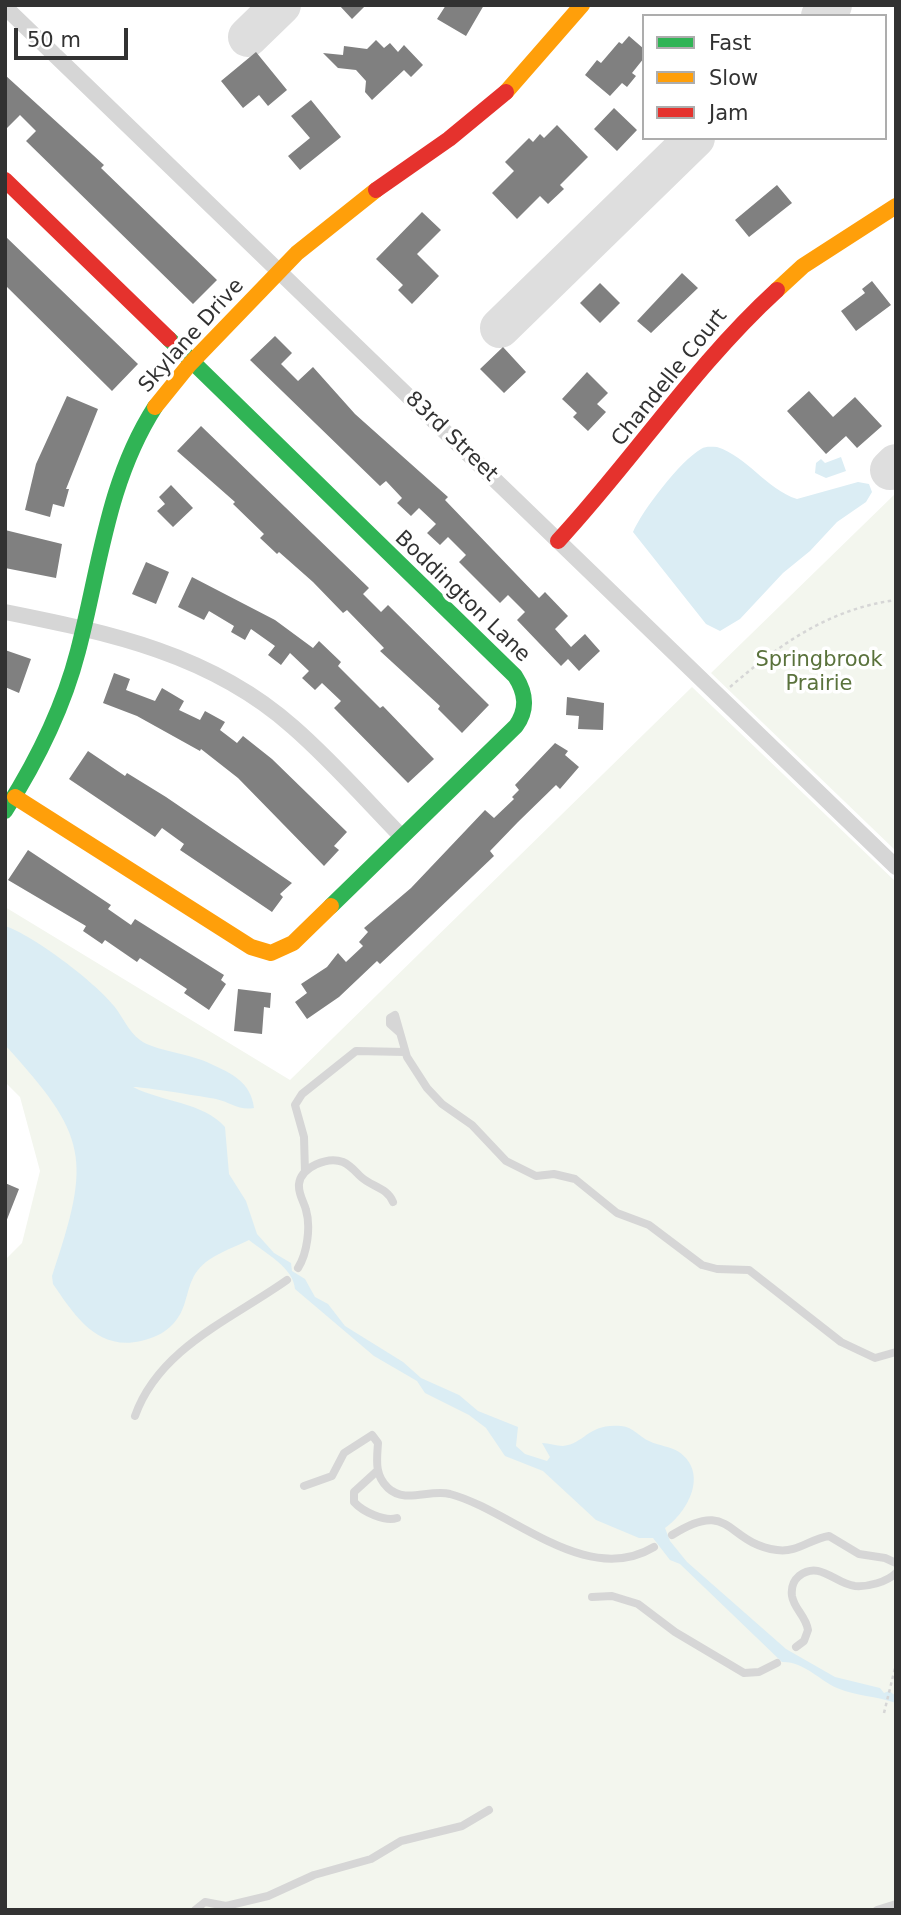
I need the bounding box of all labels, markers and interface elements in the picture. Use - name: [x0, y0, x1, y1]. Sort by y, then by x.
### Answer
- scale bar: [18, 14, 131, 58]
- legend: [642, 14, 887, 140]
- text: 50 m: [27, 28, 81, 52]
- text: Fast: [709, 31, 751, 55]
- text: Slow: [709, 66, 758, 90]
- text: Jam: [709, 101, 749, 125]
- street label: Skylane Drive: [134, 274, 250, 398]
- street label: Chandelle Court: [607, 304, 733, 452]
- street label: 83rd Street: [400, 387, 502, 487]
- street label: Boddington Lane: [389, 526, 535, 668]
- park label: Springbrook Prairie: [755, 648, 883, 698]

